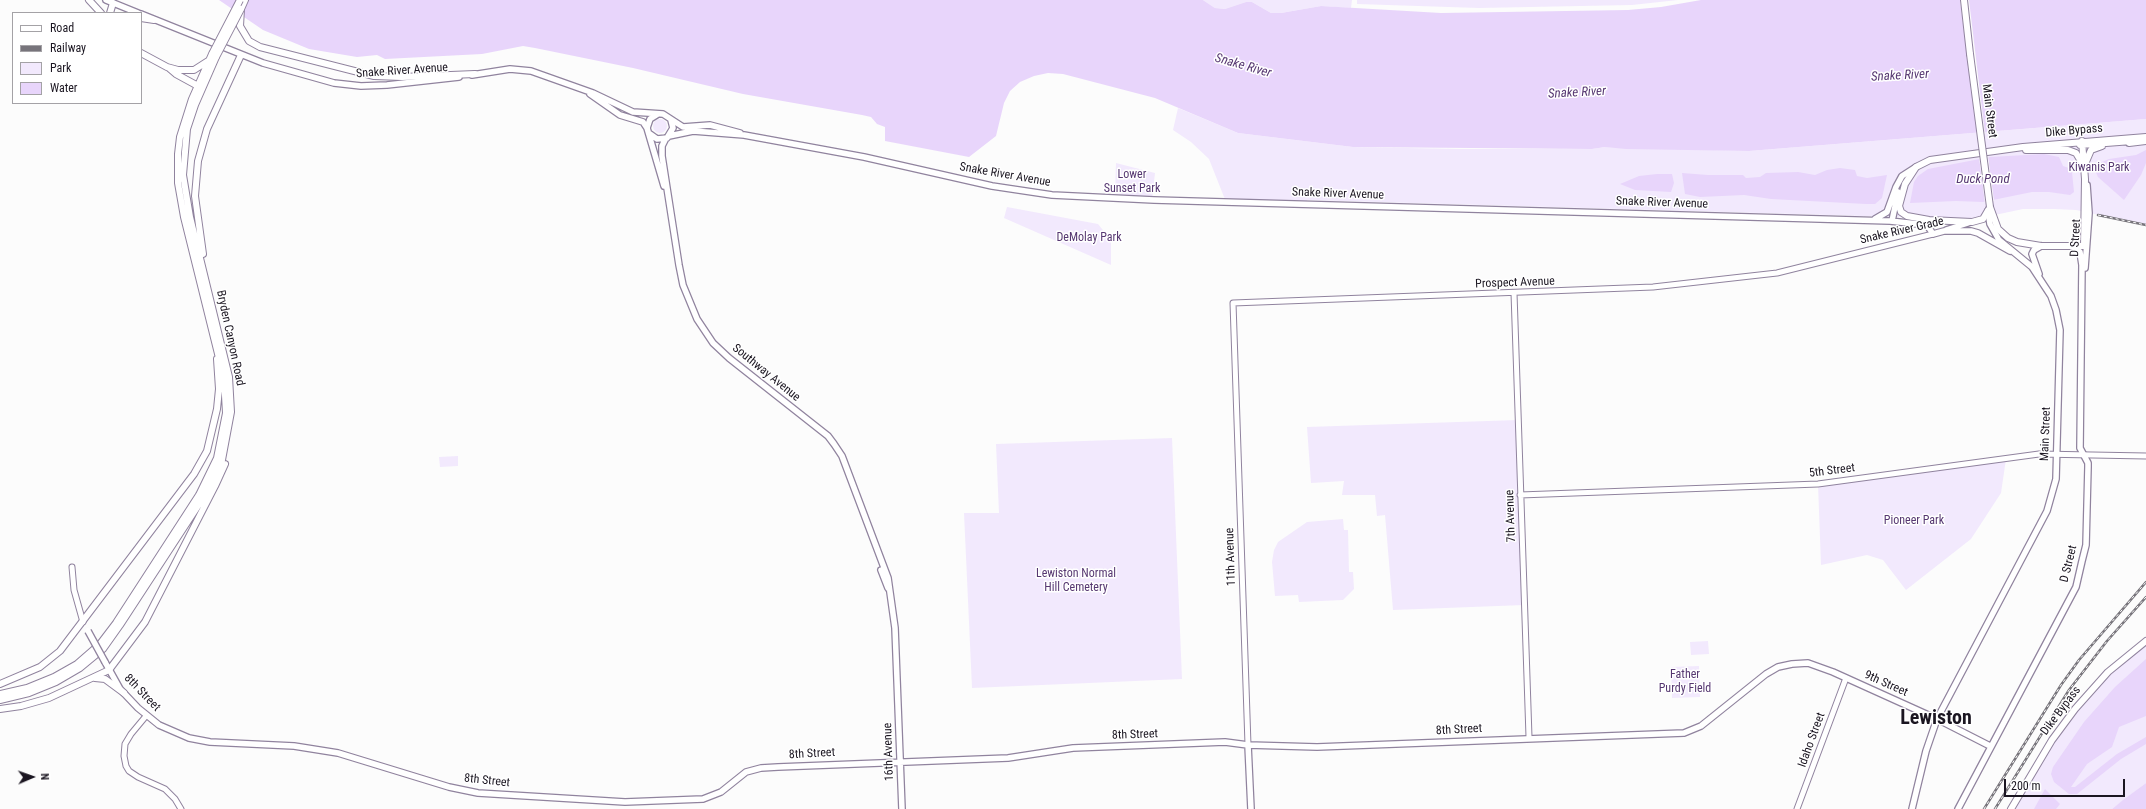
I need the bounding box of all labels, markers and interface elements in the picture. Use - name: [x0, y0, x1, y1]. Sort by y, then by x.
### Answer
- legend: [12, 12, 142, 104]
- text: Road: [50, 21, 74, 35]
- text: Railway: [50, 41, 86, 55]
- water label: Snake River: [1213, 51, 1273, 81]
- text: Park: [50, 61, 71, 75]
- street label: Snake River Avenue: [356, 61, 448, 81]
- water label: Snake River: [1871, 67, 1929, 85]
- text: Water: [50, 81, 78, 95]
- street label: Main Street: [1979, 83, 1999, 139]
- water label: Snake River: [1548, 84, 1606, 102]
- street label: Dike Bypass: [2045, 121, 2103, 141]
- street label: Snake River Avenue: [958, 160, 1052, 190]
- park label: Kiwanis Park: [2068, 161, 2130, 175]
- park label: Lower Sunset Park: [1104, 168, 1160, 196]
- water label: Duck Pond: [1956, 172, 2010, 188]
- street label: Snake River Avenue: [1292, 185, 1384, 203]
- street label: Snake River Avenue: [1616, 194, 1708, 212]
- street label: Snake River Grade: [1859, 214, 1945, 248]
- street label: D Street: [2068, 219, 2084, 257]
- park label: DeMolay Park: [1056, 231, 1122, 245]
- street label: Prospect Avenue: [1475, 274, 1555, 292]
- street label: Bryden Canyon Road: [213, 289, 247, 387]
- street label: Southway Avenue: [729, 341, 803, 405]
- street label: Main Street: [2038, 407, 2054, 461]
- street label: 5th Street: [1808, 461, 1856, 481]
- street label: 7th Avenue: [1503, 489, 1519, 543]
- park label: Pioneer Park: [1884, 514, 1944, 528]
- street label: 11th Avenue: [1223, 528, 1239, 586]
- street label: D Street: [2057, 544, 2081, 584]
- park label: Lewiston Normal Hill Cemetery: [1036, 567, 1116, 595]
- park label: Father Purdy Field: [1659, 668, 1711, 696]
- street label: 9th Street: [1862, 668, 1910, 700]
- street label: 8th Street: [121, 671, 163, 715]
- street label: Dike Bypass: [2038, 684, 2084, 738]
- district label: Lewiston: [1900, 707, 1972, 731]
- street label: Idaho Street: [1795, 711, 1829, 769]
- street label: 8th Street: [1436, 722, 1482, 738]
- street label: 16th Avenue: [881, 723, 897, 781]
- street label: 8th Street: [1112, 727, 1158, 743]
- street label: 8th Street: [789, 746, 835, 762]
- north arrow: [12, 757, 52, 797]
- street label: 8th Street: [463, 771, 511, 791]
- scale bar: [2006, 771, 2127, 797]
- text: N: [38, 773, 51, 780]
- text: 200 m: [2011, 779, 2041, 793]

